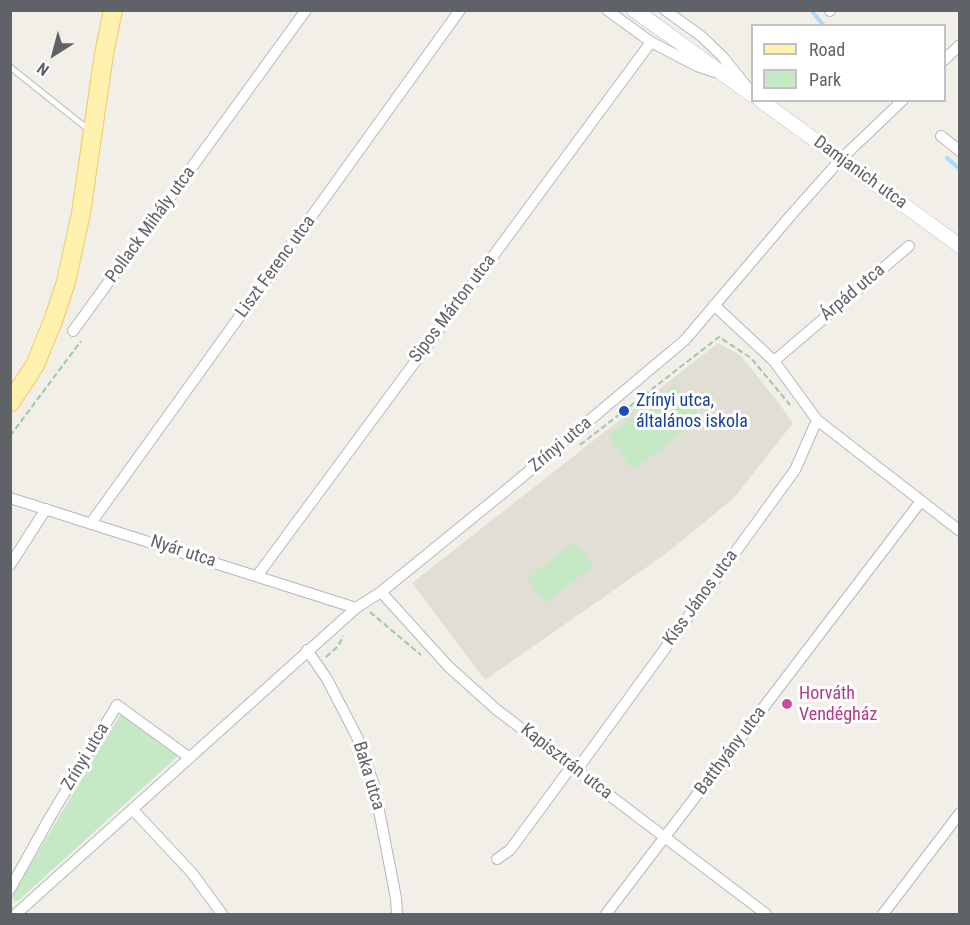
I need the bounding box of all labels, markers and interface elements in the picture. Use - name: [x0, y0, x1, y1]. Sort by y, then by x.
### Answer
- north arrow: [24, 24, 84, 84]
- legend: [751, 24, 946, 102]
- text: Road: [809, 39, 845, 60]
- text: N: [34, 58, 53, 80]
- text: Park: [809, 69, 841, 90]
- street label: Damjanich utca: [809, 132, 911, 214]
- street label: Pollack Mihály utca: [102, 163, 200, 287]
- street label: Liszt Ferenc utca: [232, 212, 320, 322]
- street label: Sipos Márton utca: [405, 251, 501, 367]
- street label: Árpád utca: [816, 260, 890, 326]
- place label: Zrínyi utca, általános iskola: [636, 390, 748, 432]
- marker: Zrínyi utca, általános iskola: [617, 404, 631, 418]
- street label: Zrínyi utca: [525, 413, 597, 477]
- street label: Nyár utca: [147, 531, 219, 573]
- street label: Kiss János utca: [659, 546, 743, 650]
- place label: Horváth Vendégház: [799, 683, 877, 726]
- marker: Horváth Vendégház: [780, 697, 794, 711]
- street label: Batthyány utca: [691, 703, 771, 799]
- street label: Zrínyi utca: [58, 719, 114, 795]
- street label: Kapisztrán utca: [516, 719, 616, 805]
- street label: Baka utca: [347, 739, 389, 813]

